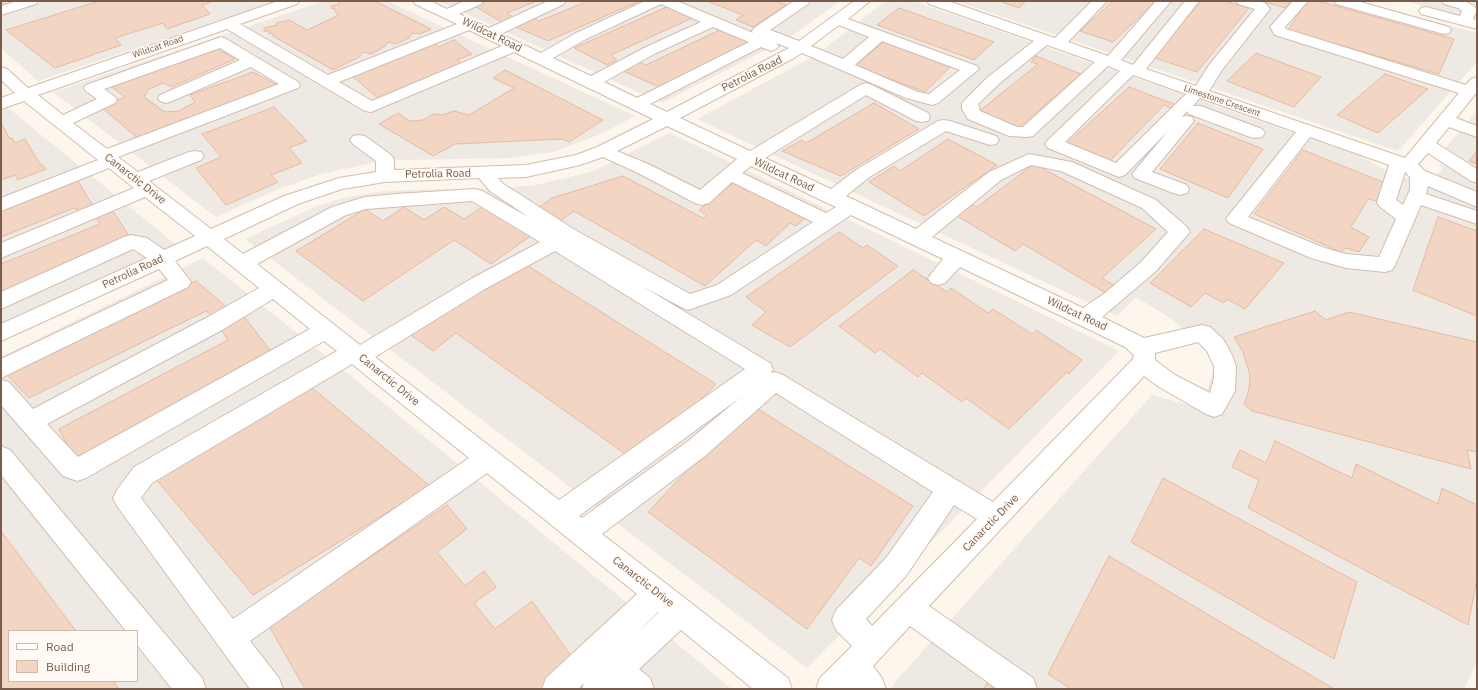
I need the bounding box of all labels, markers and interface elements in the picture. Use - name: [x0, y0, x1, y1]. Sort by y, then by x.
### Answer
- street label: Wildcat Road: [460, 15, 524, 55]
- street label: Wildcat Road: [131, 33, 185, 61]
- street label: Petrolia Road: [720, 53, 784, 95]
- street label: Limestone Crescent: [1182, 83, 1262, 119]
- street label: Canarctic Drive: [102, 151, 168, 207]
- street label: Wildcat Road: [752, 155, 816, 195]
- street label: Petrolia Road: [405, 167, 471, 181]
- street label: Petrolia Road: [100, 252, 166, 292]
- street label: Wildcat Road: [1045, 294, 1109, 334]
- street label: Canarctic Drive: [356, 351, 422, 409]
- street label: Canarctic Drive: [960, 492, 1022, 554]
- street label: Canarctic Drive: [610, 554, 676, 610]
- legend: [8, 630, 138, 682]
- text: Road: [46, 639, 74, 654]
- text: Building: [46, 659, 90, 674]

